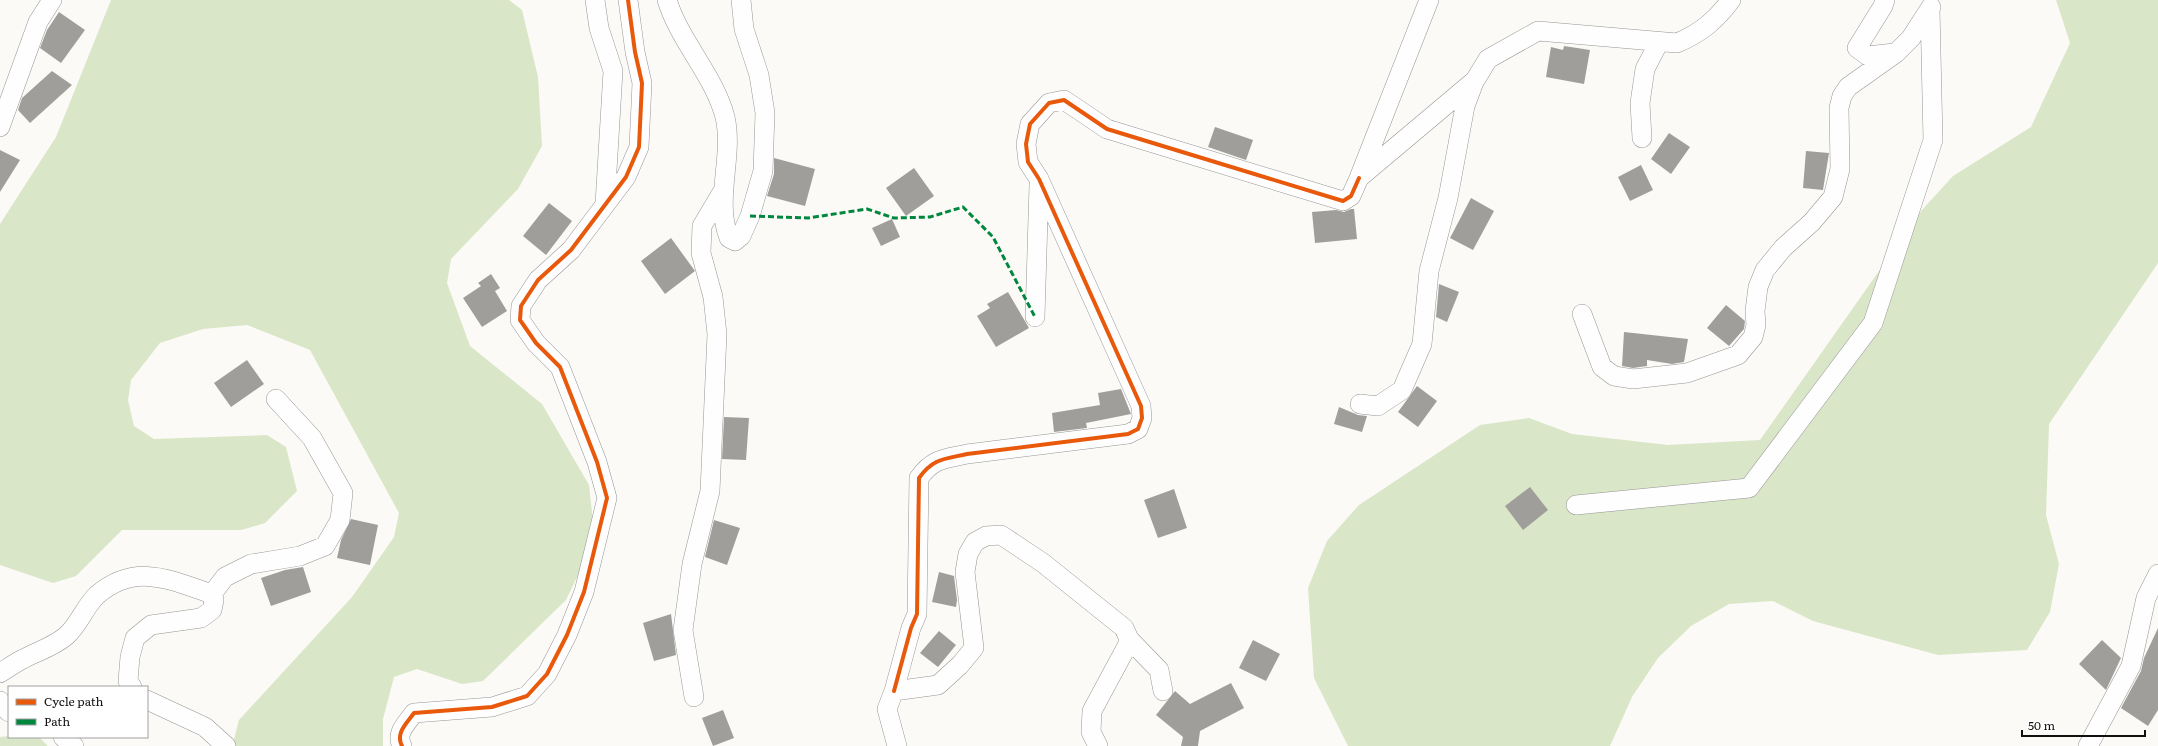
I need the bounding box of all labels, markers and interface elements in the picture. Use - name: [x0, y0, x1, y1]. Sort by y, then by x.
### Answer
- legend: [8, 686, 148, 738]
- text: Cycle path: [44, 692, 104, 710]
- text: Path: [44, 712, 70, 730]
- scale bar: [2022, 712, 2145, 738]
- text: 50 m: [2028, 716, 2055, 734]

